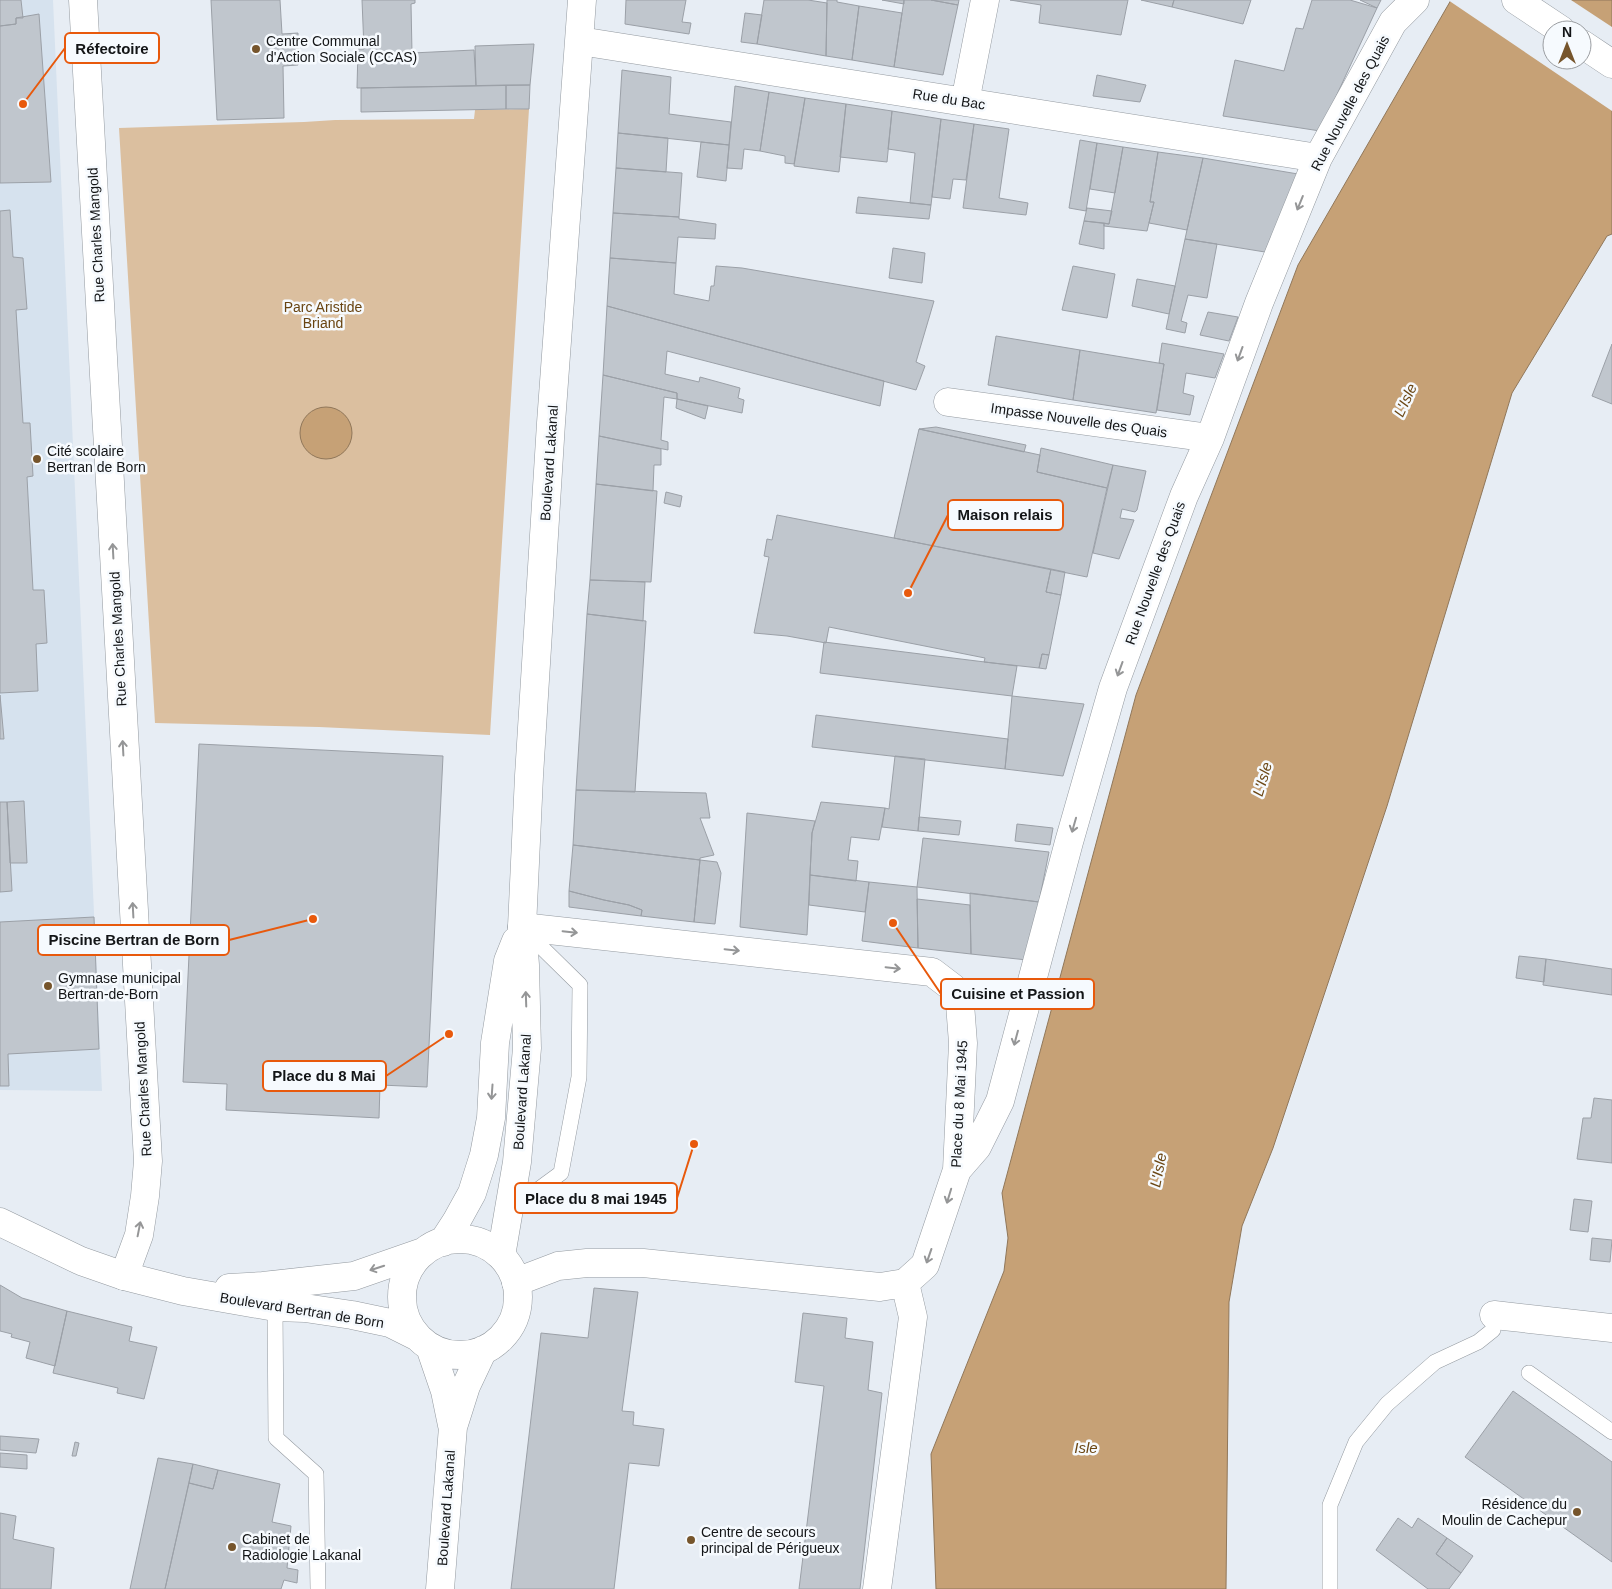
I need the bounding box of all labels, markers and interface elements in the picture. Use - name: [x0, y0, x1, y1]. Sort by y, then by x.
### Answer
- north arrow: [1542, 20, 1592, 70]
- text: N: [1562, 24, 1572, 40]
- callout: Réfectoire: [65, 33, 159, 63]
- place label: Centre Communal d'Action Sociale (CCAS): [266, 33, 417, 65]
- street label: Rue Nouvelle des Quais: [1307, 33, 1393, 173]
- text: Réfectoire: [75, 40, 149, 57]
- marker: Centre Communal d'Action Sociale (CCAS): [250, 43, 262, 55]
- street label: Rue du Bac: [912, 85, 986, 113]
- street label: Rue Charles Mangold: [84, 167, 108, 303]
- one-way arrow: [1294, 195, 1304, 210]
- park label: Parc Aristide Briand: [284, 299, 363, 331]
- one-way arrow: [1235, 346, 1244, 361]
- water label: L'Isle: [1390, 381, 1420, 419]
- street label: Impasse Nouvelle des Quais: [990, 400, 1168, 440]
- street label: Boulevard Lakanal: [537, 405, 561, 521]
- place label: Cité scolaire Bertran de Born: [47, 443, 146, 475]
- marker: Cité scolaire Bertran de Born: [31, 453, 43, 465]
- street label: Rue Nouvelle des Quais: [1122, 499, 1188, 647]
- callout: Maison relais: [948, 500, 1063, 530]
- text: Maison relais: [957, 506, 1053, 523]
- one-way arrow: [108, 543, 117, 559]
- street label: Rue Charles Mangold: [106, 571, 130, 707]
- one-way arrow: [1115, 661, 1124, 676]
- one-way arrow: [119, 741, 128, 757]
- water label: L'Isle: [1249, 760, 1275, 798]
- one-way arrow: [1069, 817, 1078, 833]
- one-way arrow: [129, 903, 138, 919]
- callout: Piscine Bertran de Born: [38, 925, 229, 955]
- one-way arrow: [562, 928, 578, 937]
- text: Piscine Bertran de Born: [49, 931, 219, 948]
- one-way arrow: [723, 945, 739, 955]
- one-way arrow: [885, 963, 901, 973]
- place label: Gymnase municipal Bertran-de-Born: [58, 970, 181, 1002]
- callout: Cuisine et Passion: [941, 979, 1094, 1009]
- marker: Gymnase municipal Bertran-de-Born: [42, 980, 54, 992]
- text: Cuisine et Passion: [951, 985, 1085, 1002]
- one-way arrow: [521, 991, 530, 1007]
- street label: Rue Charles Mangold: [131, 1021, 155, 1157]
- one-way arrow: [1011, 1030, 1021, 1046]
- street label: Boulevard Lakanal: [510, 1034, 534, 1150]
- street label: Place du 8 Mai 1945: [948, 1040, 970, 1168]
- callout: Place du 8 Mai: [263, 1061, 386, 1091]
- text: Place du 8 Mai: [272, 1067, 376, 1084]
- one-way arrow: [488, 1084, 497, 1100]
- water label: L'Isle: [1146, 1151, 1170, 1189]
- callout: Place du 8 mai 1945: [515, 1183, 677, 1213]
- one-way arrow: [943, 1187, 953, 1203]
- text: Place du 8 mai 1945: [525, 1190, 667, 1207]
- one-way arrow: [135, 1222, 144, 1238]
- one-way arrow: [924, 1248, 933, 1263]
- one-way arrow: [370, 1264, 386, 1273]
- street label: Boulevard Bertran de Born: [219, 1289, 385, 1331]
- water label: Isle: [1074, 1439, 1098, 1456]
- street label: Boulevard Lakanal: [434, 1450, 458, 1566]
- place label: Résidence du Moulin de Cachepur: [1442, 1496, 1567, 1528]
- marker: Résidence du Moulin de Cachepur: [1571, 1506, 1583, 1518]
- place label: Centre de secours principal de Périgueux: [701, 1524, 840, 1556]
- place label: Cabinet de Radiologie Lakanal: [242, 1531, 361, 1563]
- marker: Centre de secours principal de Périgueux: [685, 1534, 697, 1546]
- marker: Cabinet de Radiologie Lakanal: [226, 1541, 238, 1553]

